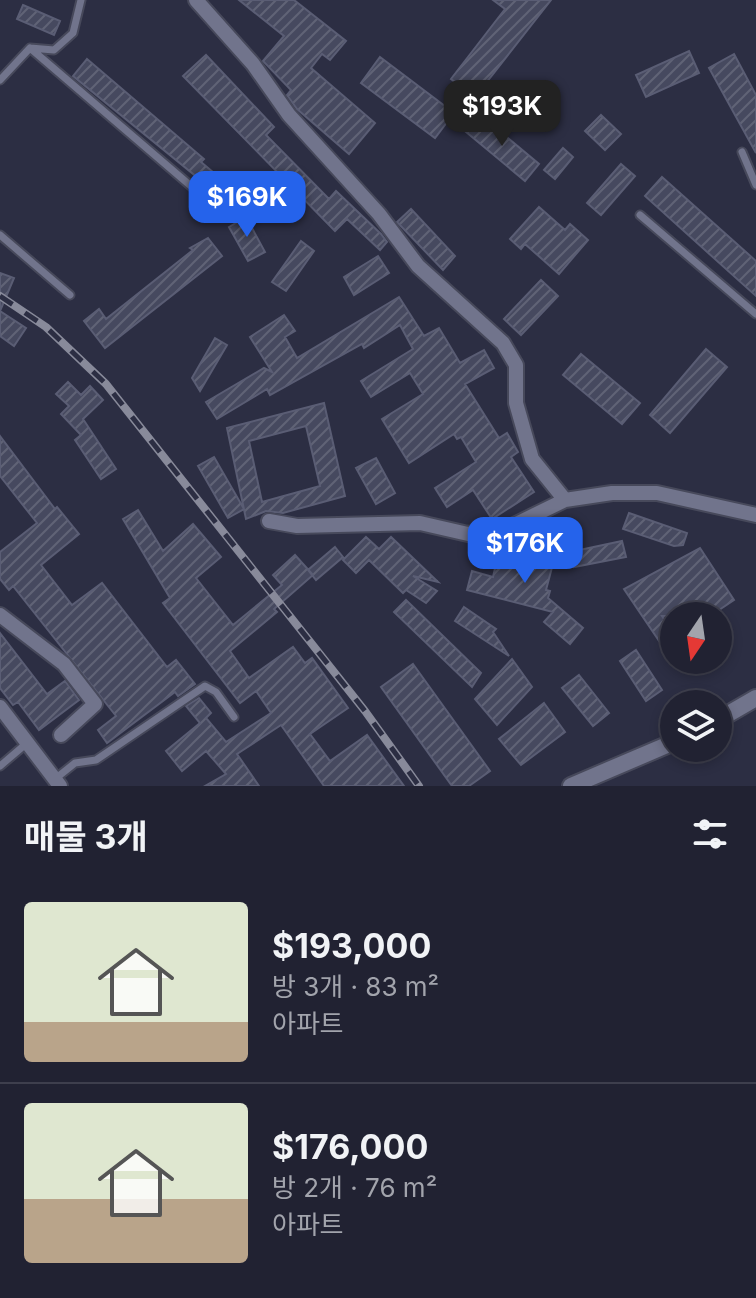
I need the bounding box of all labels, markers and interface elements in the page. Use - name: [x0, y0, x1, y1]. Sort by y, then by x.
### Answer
- pin: $193K: [446, 80, 558, 148]
- text: $193K: [462, 90, 542, 121]
- pin: $169K: [191, 171, 303, 239]
- text: $169K: [207, 181, 287, 212]
- pin: $176K: [469, 517, 581, 585]
- text: $176K: [486, 527, 564, 558]
- north arrow: [660, 602, 732, 674]
- map controls: [660, 602, 732, 762]
- button: layers: [660, 690, 732, 762]
- icon: filters: [688, 812, 732, 856]
- text: 매물 3개: [24, 816, 148, 857]
- text: $193,000: [272, 925, 431, 966]
- icon: home: [88, 934, 184, 1030]
- text: 방 3개 · 83 m²: [272, 971, 439, 1002]
- text: 아파트: [272, 1008, 344, 1039]
- text: $176,000: [272, 1126, 428, 1167]
- icon: home: [88, 1135, 184, 1231]
- text: 방 2개 · 76 m²: [272, 1172, 437, 1203]
- text: 아파트: [272, 1209, 344, 1240]

